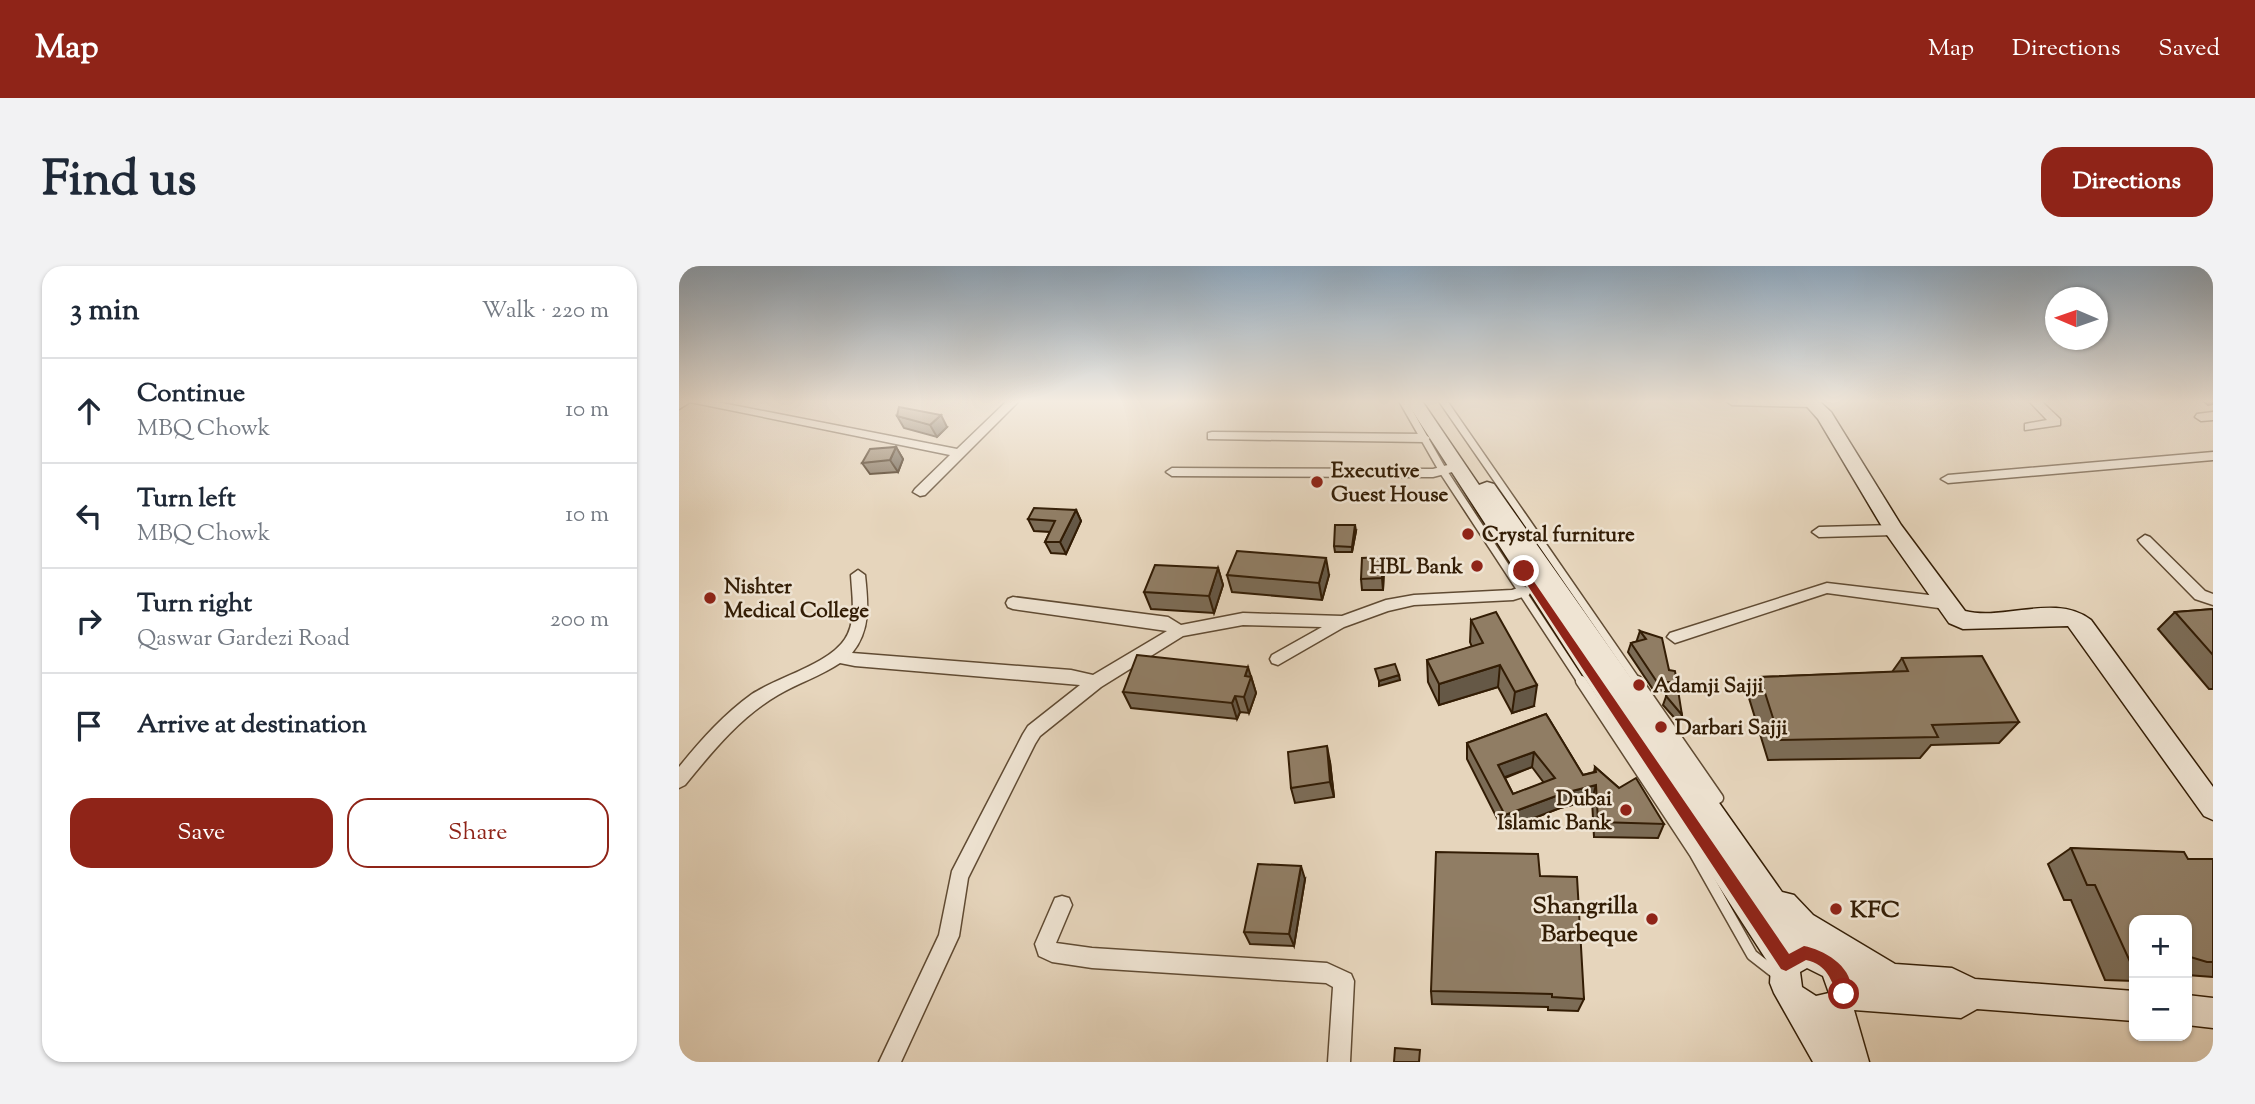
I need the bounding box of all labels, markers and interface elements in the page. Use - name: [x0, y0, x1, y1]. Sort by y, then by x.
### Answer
- text: Map: [35, 25, 99, 73]
- text: Map: [1928, 32, 1974, 66]
- text: Directions: [2012, 32, 2120, 66]
- text: Saved: [2158, 32, 2220, 66]
- text: Find us: [42, 147, 196, 217]
- button: Directions: [2041, 147, 2213, 217]
- north arrow: [2045, 287, 2108, 350]
- text: 3 min: [70, 290, 140, 333]
- text: Walk · 220 m: [482, 295, 609, 328]
- text: Continue: [137, 376, 245, 413]
- icon: ahead: [70, 392, 108, 430]
- text: 10 m: [565, 394, 609, 427]
- text: MBQ Chowk: [137, 413, 270, 446]
- place label: Executive Guest House: [1331, 457, 1448, 511]
- marker: Executive Guest House: [1309, 474, 1325, 490]
- text: Turn left: [137, 481, 236, 518]
- icon: left: [70, 497, 108, 535]
- text: 10 m: [565, 499, 609, 532]
- text: MBQ Chowk: [137, 518, 270, 551]
- place label: Crystal furniture: [1482, 521, 1635, 551]
- marker: Crystal furniture: [1460, 526, 1476, 542]
- place label: HBL Bank: [1369, 553, 1464, 583]
- route end: [1508, 555, 1539, 586]
- marker: HBL Bank: [1469, 558, 1485, 574]
- place label: Nishter Medical College: [724, 573, 869, 627]
- text: Turn right: [137, 586, 252, 623]
- marker: Nishter Medical College: [702, 590, 718, 606]
- icon: right: [70, 602, 108, 640]
- text: 200 m: [550, 604, 609, 637]
- text: Qaswar Gardezi Road: [137, 623, 350, 656]
- place label: Adamji Sajji: [1653, 672, 1764, 702]
- marker: Adamji Sajji: [1631, 677, 1647, 693]
- icon: arrive: [70, 707, 108, 745]
- text: Arrive at destination: [137, 707, 367, 744]
- place label: Darbari Sajji: [1675, 714, 1788, 744]
- marker: Darbari Sajji: [1653, 719, 1669, 735]
- place label: Dubai Islamic Bank: [1497, 785, 1613, 839]
- button: Save: [70, 798, 333, 868]
- button: Share: [347, 798, 609, 868]
- marker: Dubai Islamic Bank: [1618, 802, 1634, 818]
- place label: Shangrilla Barbeque: [1533, 890, 1639, 952]
- place label: KFC: [1850, 894, 1900, 928]
- marker: KFC: [1828, 901, 1844, 917]
- marker: Shangrilla Barbeque: [1644, 911, 1660, 927]
- map controls: [2129, 915, 2192, 1041]
- button: +: [2129, 915, 2192, 978]
- route start: [1828, 978, 1859, 1009]
- button: −: [2129, 978, 2192, 1041]

